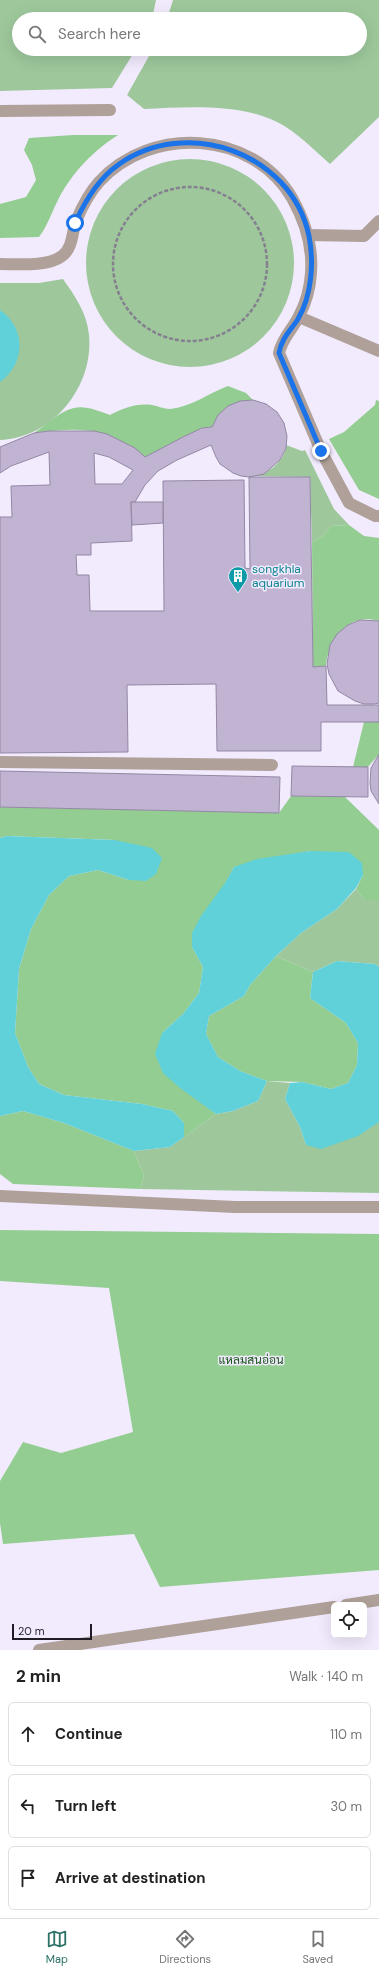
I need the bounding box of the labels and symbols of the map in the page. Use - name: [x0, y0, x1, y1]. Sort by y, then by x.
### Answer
- route start: [66, 214, 84, 232]
- route end: [312, 442, 330, 460]
- place label: songkhla aquarium: [252, 561, 304, 591]
- building icon: songkhla aquarium: [227, 565, 249, 593]
- park label: แหลมสนอ่อน: [218, 1352, 284, 1368]
- scale bar: [12, 1622, 92, 1641]

